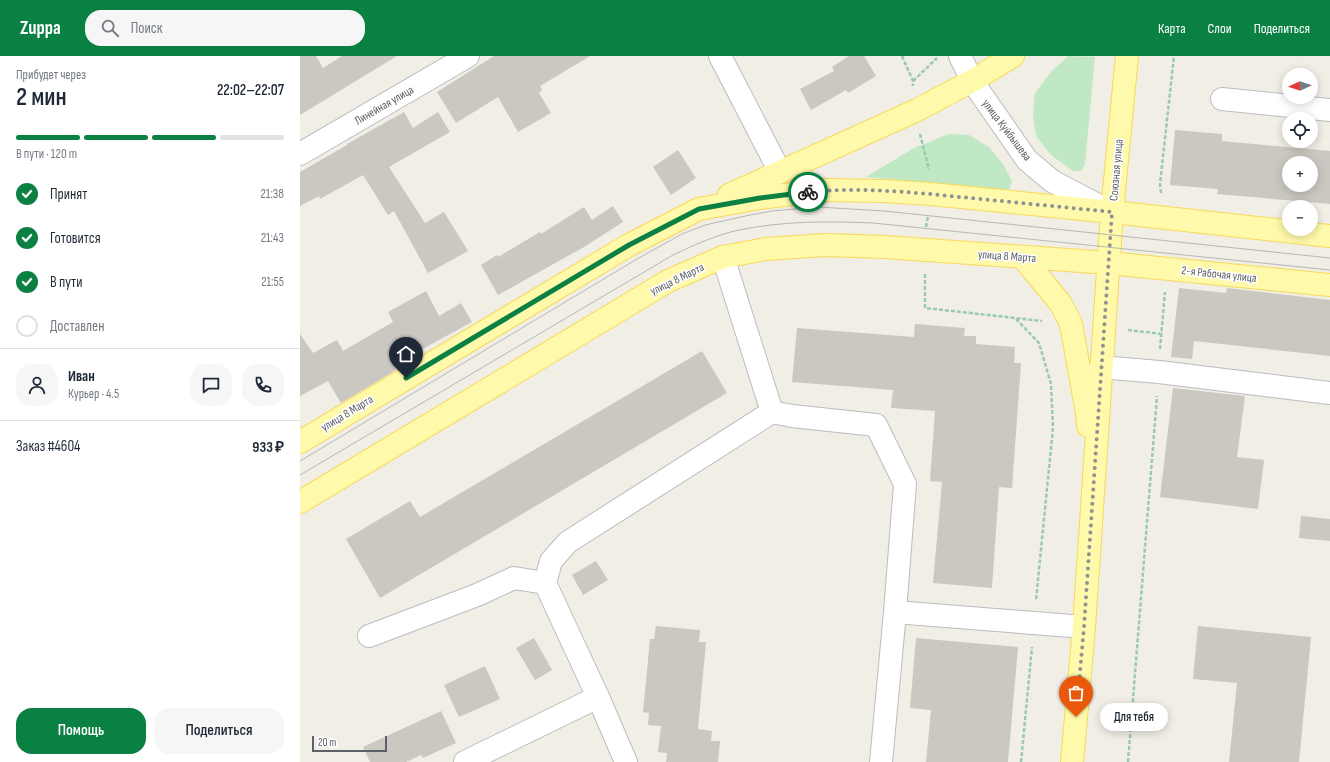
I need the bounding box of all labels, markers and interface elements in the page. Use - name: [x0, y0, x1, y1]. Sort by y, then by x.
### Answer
- search box: [85, 10, 365, 46]
- text: Zuppa: [20, 17, 61, 40]
- icon: search: [99, 17, 121, 39]
- text: Поиск: [131, 19, 162, 38]
- text: Карта: [1158, 20, 1186, 37]
- text: Слои: [1208, 20, 1232, 37]
- text: Поделиться: [1254, 20, 1310, 37]
- text: Прибудет через: [16, 67, 86, 83]
- north arrow: [1282, 68, 1318, 104]
- map controls: [1282, 68, 1318, 236]
- text: 22:02–22:07: [217, 81, 284, 100]
- text: 2 мин: [16, 82, 67, 113]
- street label: Линейная улица: [352, 82, 417, 128]
- street label: улица Куйбышева: [979, 96, 1035, 164]
- button: locate: [1282, 112, 1318, 148]
- street label: Союзная улица: [1106, 138, 1127, 202]
- text: В пути · 120 m: [16, 146, 77, 162]
- button: +: [1282, 156, 1318, 192]
- courier: [788, 172, 828, 212]
- icon: bike: [797, 181, 819, 203]
- icon: check: [16, 183, 38, 205]
- text: Принят: [50, 185, 87, 204]
- text: 21:38: [260, 186, 284, 202]
- button: −: [1282, 200, 1318, 236]
- icon: check: [16, 227, 38, 249]
- text: Готовится: [50, 229, 101, 248]
- text: 21:43: [261, 230, 284, 246]
- street label: улица 8 Марта: [977, 247, 1037, 266]
- street label: улица 8 Марта: [648, 260, 707, 299]
- street label: 2-я Рабочая улица: [1181, 263, 1258, 286]
- icon: check: [16, 271, 38, 293]
- text: В пути: [50, 273, 82, 292]
- text: 21:55: [261, 274, 284, 290]
- text: Доставлен: [50, 317, 104, 336]
- pin: [389, 337, 423, 378]
- icon: home: [395, 343, 417, 365]
- button: person: [16, 364, 58, 406]
- button: chat: [190, 364, 232, 406]
- button: phone: [242, 364, 284, 406]
- text: Иван: [68, 367, 95, 386]
- text: Курьер · 4.5: [68, 386, 119, 402]
- street label: улица 8 Марта: [318, 392, 376, 435]
- text: Заказ #4604: [16, 437, 80, 456]
- text: 933 ₽: [252, 438, 284, 457]
- pin: [1059, 676, 1093, 717]
- icon: bag: [1065, 682, 1087, 704]
- callout: Для тебя: [1100, 703, 1168, 731]
- button: Помощь: [16, 708, 146, 754]
- button: Поделиться: [154, 708, 284, 754]
- text: Для тебя: [1114, 709, 1154, 725]
- scale bar: [312, 734, 387, 753]
- text: 20 m: [318, 736, 336, 749]

